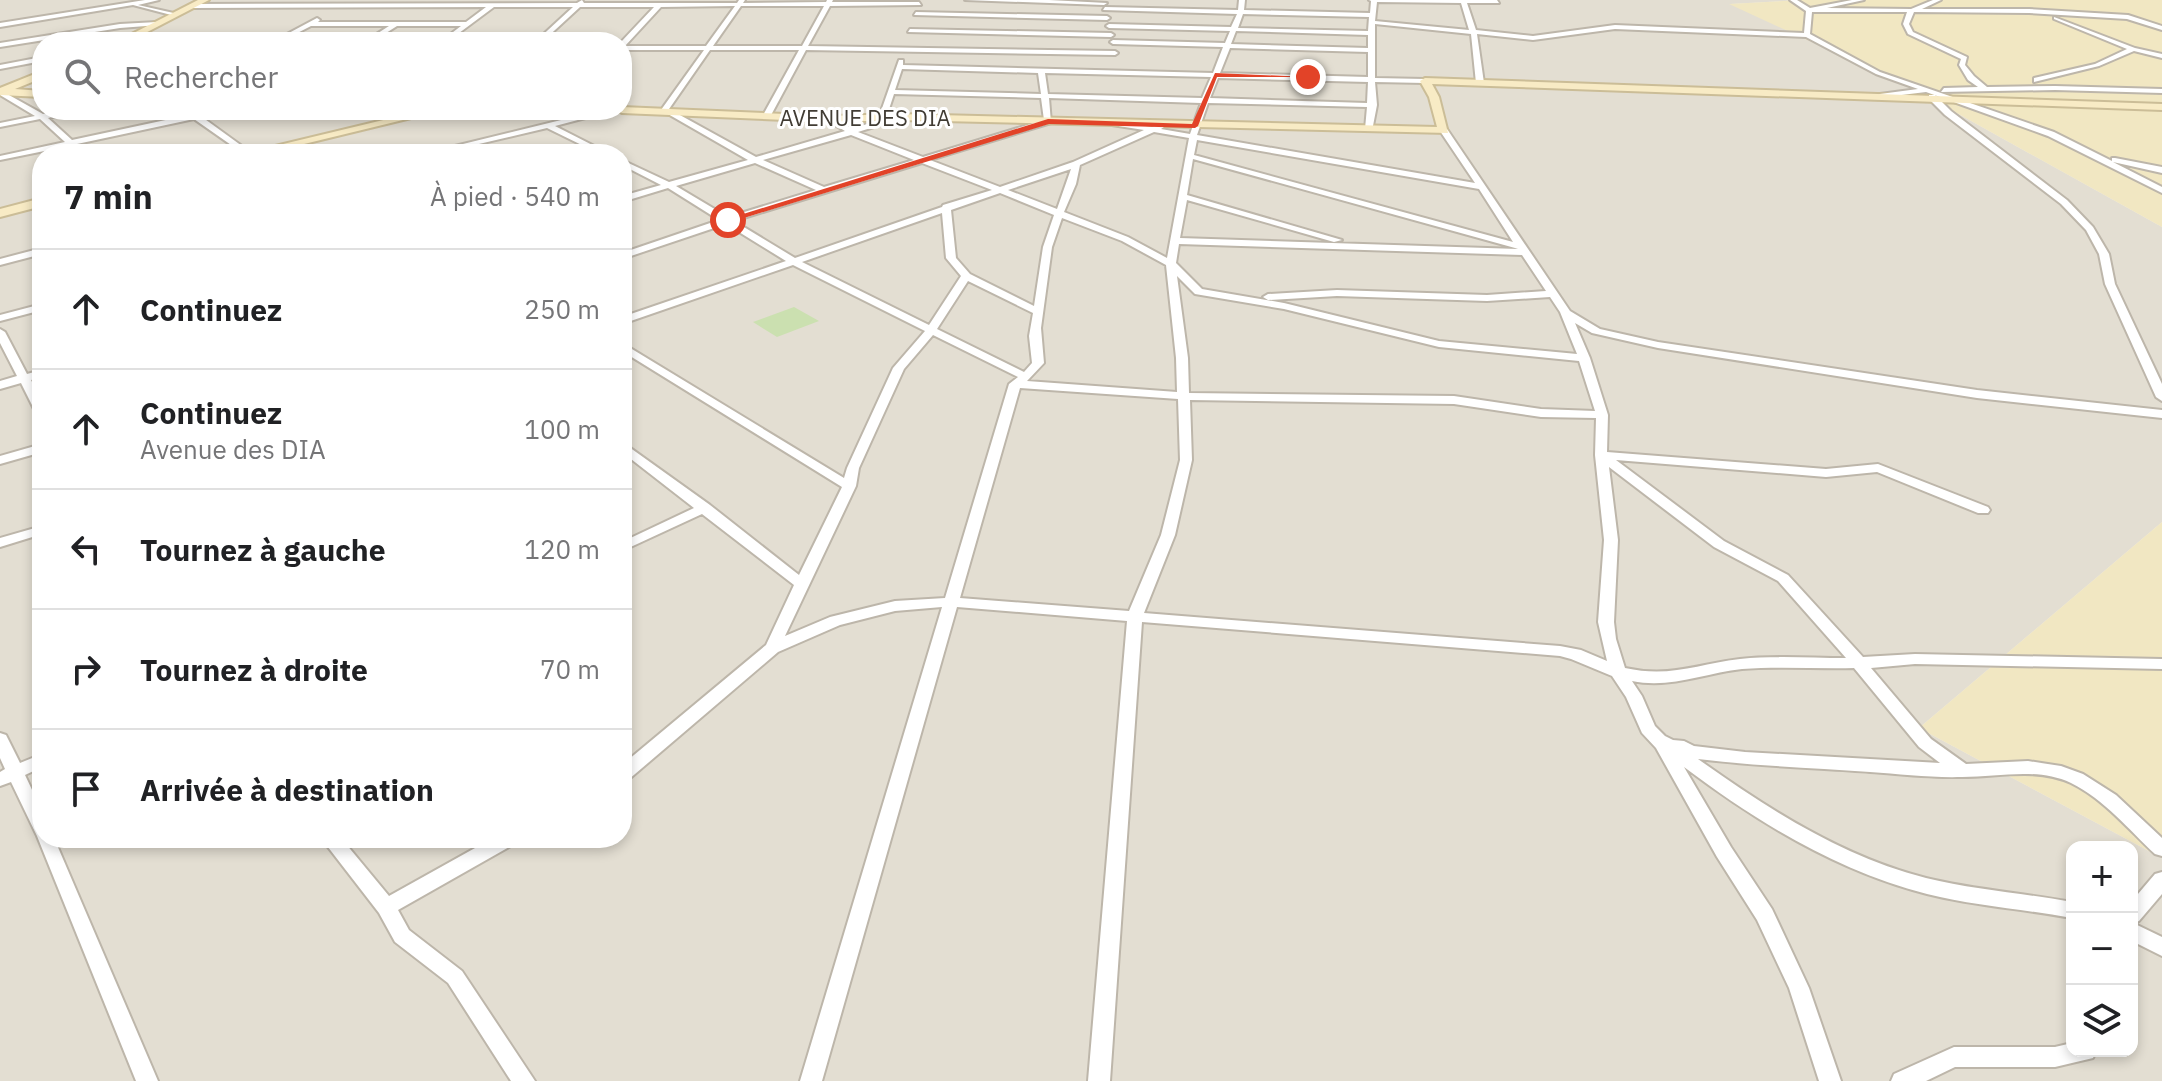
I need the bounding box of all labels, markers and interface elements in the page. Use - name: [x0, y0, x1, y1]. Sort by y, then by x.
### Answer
- search box: [32, 32, 632, 120]
- icon: search: [60, 54, 104, 98]
- text: Rechercher: [124, 57, 278, 96]
- route end: [1290, 59, 1326, 95]
- street label: AVENUE DES DIA: [779, 103, 951, 132]
- text: 7 min: [64, 174, 153, 218]
- text: À pied · 540 m: [430, 179, 600, 213]
- route start: [710, 202, 746, 238]
- icon: ahead: [64, 287, 108, 331]
- text: Continuez: [140, 290, 282, 329]
- text: 250 m: [524, 292, 600, 326]
- text: Continuez: [140, 393, 282, 432]
- icon: ahead: [64, 407, 108, 451]
- text: 100 m: [524, 412, 600, 446]
- text: Avenue des DIA: [140, 432, 326, 466]
- icon: left: [64, 527, 108, 571]
- text: Tournez à gauche: [140, 530, 386, 569]
- text: 120 m: [524, 532, 600, 566]
- icon: right: [64, 647, 108, 691]
- text: Tournez à droite: [140, 650, 368, 689]
- text: 70 m: [540, 652, 600, 686]
- icon: arrive: [64, 767, 108, 811]
- text: Arrivée à destination: [140, 770, 434, 809]
- map controls: [2066, 841, 2138, 1057]
- button: +: [2066, 841, 2138, 913]
- button: −: [2066, 913, 2138, 985]
- button: layers: [2066, 985, 2138, 1057]

